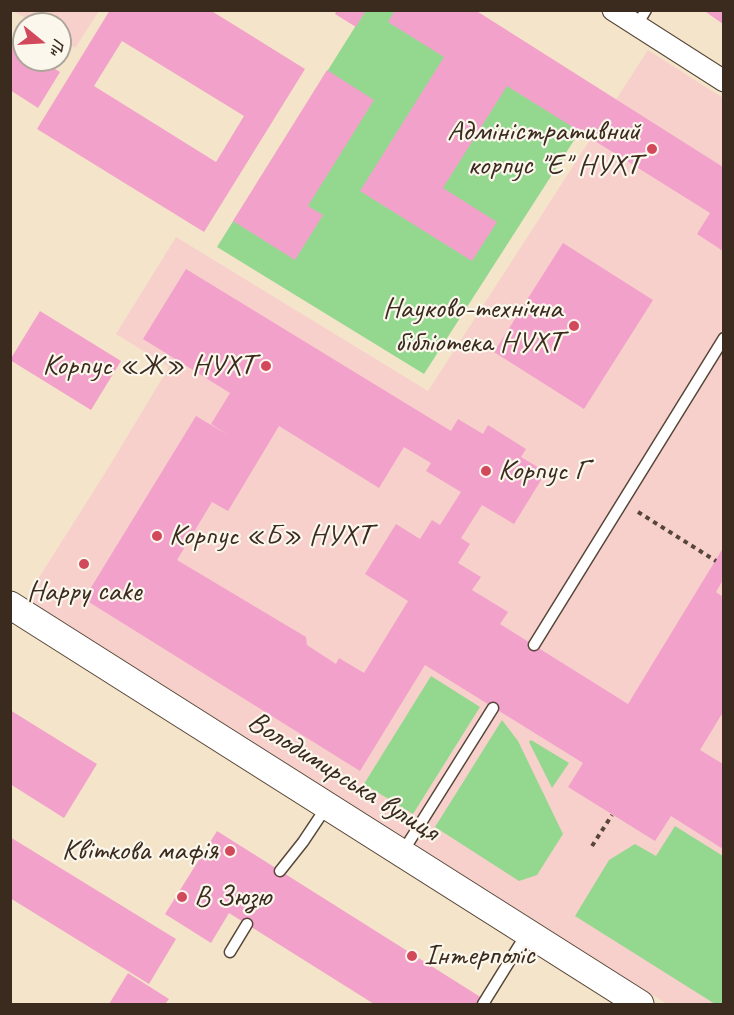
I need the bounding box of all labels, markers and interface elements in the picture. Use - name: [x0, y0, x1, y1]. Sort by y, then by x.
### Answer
- north arrow: [12, 12, 72, 72]
- text: Пн: [45, 36, 69, 58]
- place label: Адміністративний корпус "Е" НУХТ: [447, 114, 640, 184]
- marker: Адміністративний корпус "Е" НУХТ: [645, 142, 659, 156]
- place label: Науково-технічна бібліотека НУХТ: [383, 291, 562, 362]
- marker: Науково-технічна бібліотека НУХТ: [567, 319, 581, 333]
- place label: Корпус «Ж» НУХТ: [43, 348, 254, 384]
- marker: Корпус «Ж» НУХТ: [259, 359, 273, 373]
- place label: Корпус Г: [498, 453, 588, 489]
- marker: Корпус Г: [479, 464, 493, 478]
- place label: Корпус «Б» НУХТ: [169, 518, 371, 554]
- marker: Корпус «Б» НУХТ: [150, 529, 164, 543]
- marker: Happy cake: [77, 557, 91, 571]
- place label: Happy cake: [27, 574, 141, 610]
- street label: Володимирська вулиця: [241, 704, 445, 850]
- place label: Квіткова мафія: [62, 833, 218, 869]
- marker: Квіткова мафія: [223, 844, 237, 858]
- place label: В Зюзю: [194, 879, 271, 915]
- marker: В Зюзю: [175, 890, 189, 904]
- place label: Інтерполіс: [424, 938, 535, 974]
- marker: Інтерполіс: [405, 949, 419, 963]

